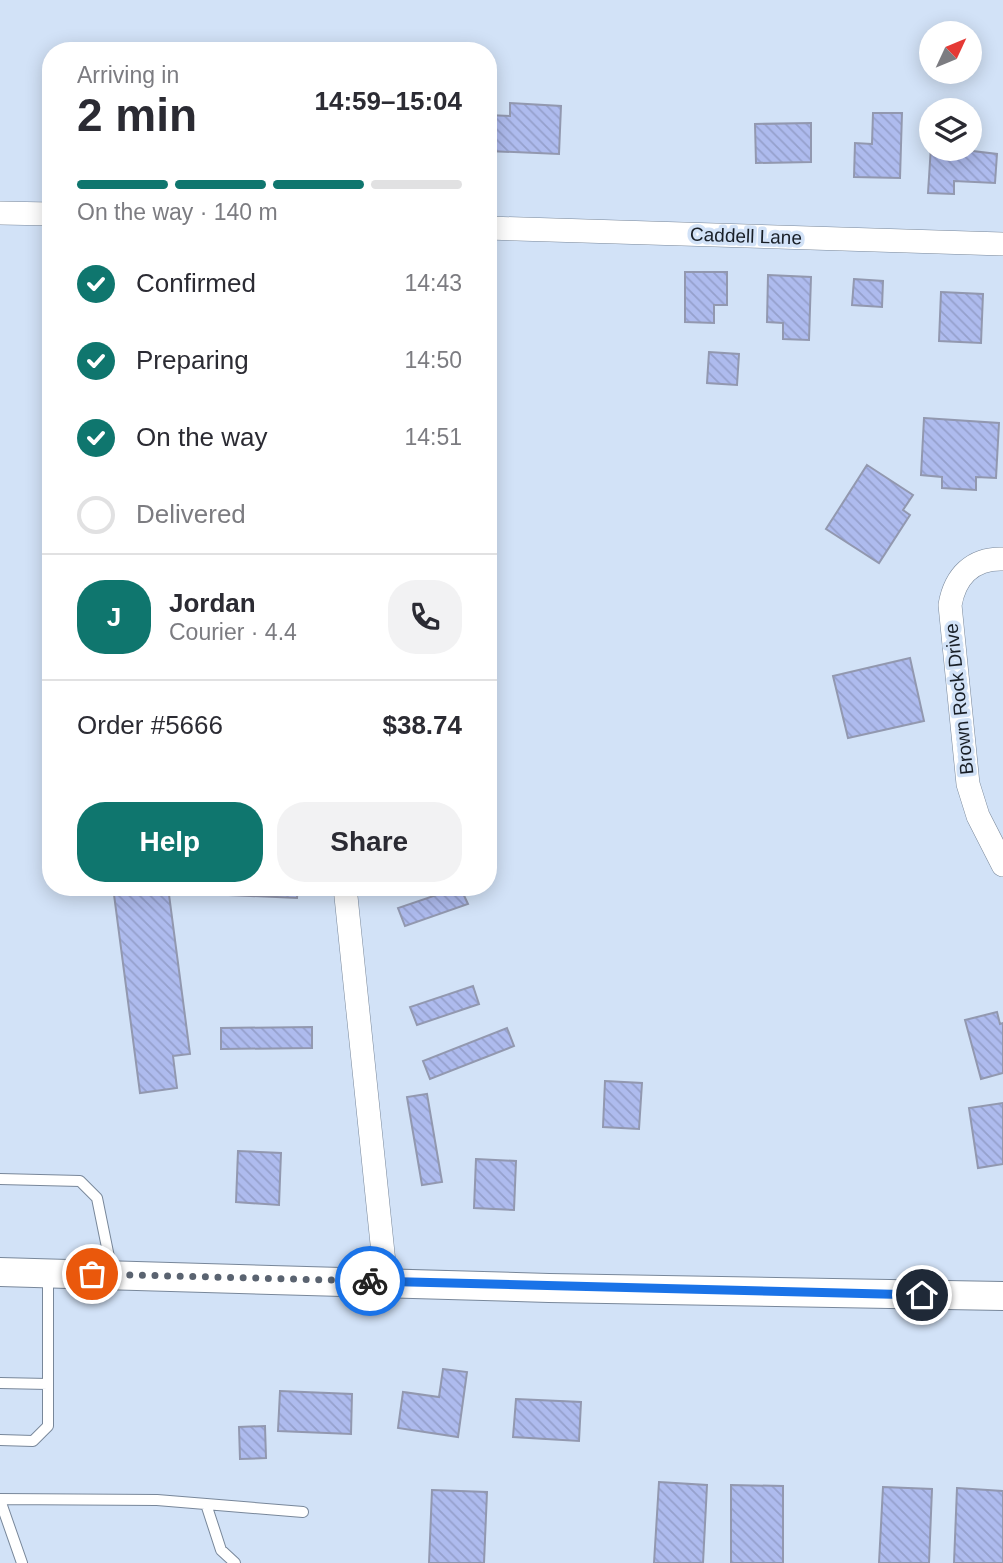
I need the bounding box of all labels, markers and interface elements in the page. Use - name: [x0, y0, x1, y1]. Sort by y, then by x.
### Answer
- north arrow: [919, 21, 982, 84]
- map controls: [919, 21, 982, 161]
- text: Arriving in: [77, 62, 179, 88]
- text: 14:59–15:04: [315, 86, 462, 116]
- text: 2 min: [77, 89, 197, 141]
- button: layers: [919, 98, 982, 161]
- text: On the way · 140 m: [77, 199, 278, 225]
- street label: Caddell Lane: [690, 224, 802, 248]
- icon: check: [77, 265, 115, 303]
- text: Confirmed: [136, 268, 256, 298]
- text: 14:43: [404, 270, 462, 296]
- icon: check: [77, 342, 115, 380]
- text: Preparing: [136, 345, 249, 375]
- text: 14:50: [404, 347, 462, 373]
- icon: check: [77, 419, 115, 457]
- text: On the way: [136, 422, 268, 452]
- text: 14:51: [404, 424, 462, 450]
- text: Delivered: [136, 499, 246, 529]
- button: phone: [388, 580, 462, 654]
- text: Jordan: [169, 588, 256, 618]
- text: J: [107, 602, 121, 632]
- text: Courier · 4.4: [169, 619, 297, 645]
- street label: Brown Rock Drive: [941, 622, 977, 776]
- text: Order #5666: [77, 710, 223, 740]
- text: $38.74: [382, 710, 462, 740]
- button: Help: [77, 802, 263, 882]
- button: Share: [277, 802, 462, 882]
- pin: [62, 1244, 122, 1304]
- courier: [335, 1246, 405, 1316]
- icon: bag: [73, 1255, 111, 1293]
- icon: bike: [351, 1262, 389, 1300]
- pin: [892, 1265, 952, 1325]
- icon: home: [903, 1276, 941, 1314]

